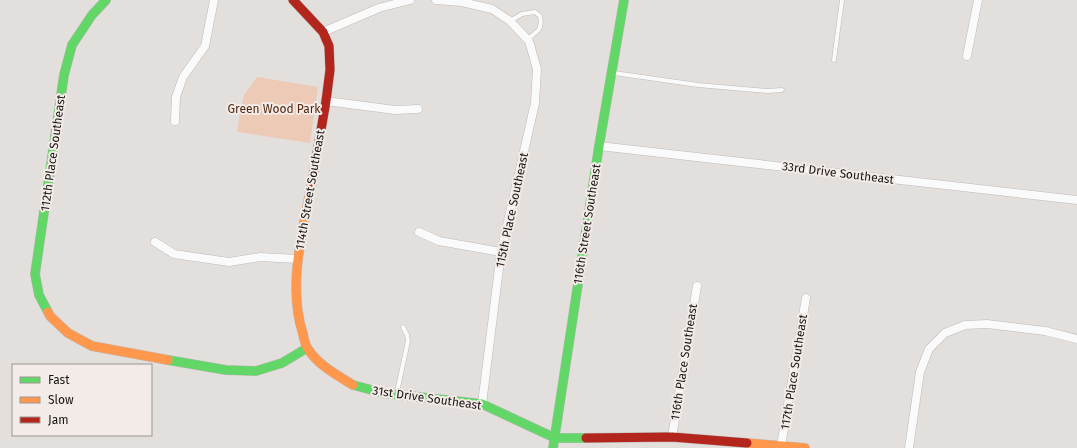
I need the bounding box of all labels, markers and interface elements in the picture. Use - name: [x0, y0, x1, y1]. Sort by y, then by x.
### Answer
- street label: 112th Place Southeast: [38, 93, 68, 212]
- park label: Green Wood Park: [228, 102, 321, 116]
- street label: 114th Street Southeast: [293, 128, 328, 251]
- street label: 115th Place Southeast: [493, 150, 531, 269]
- street label: 33rd Drive Southeast: [781, 159, 895, 187]
- street label: 116th Street Southeast: [571, 162, 604, 285]
- street label: 116th Place Southeast: [668, 302, 700, 421]
- street label: 117th Place Southeast: [778, 313, 810, 431]
- legend: [12, 364, 152, 436]
- text: Fast: [48, 373, 70, 387]
- street label: 31st Drive Southeast: [372, 383, 483, 413]
- text: Slow: [48, 393, 74, 407]
- text: Jam: [48, 413, 68, 427]

